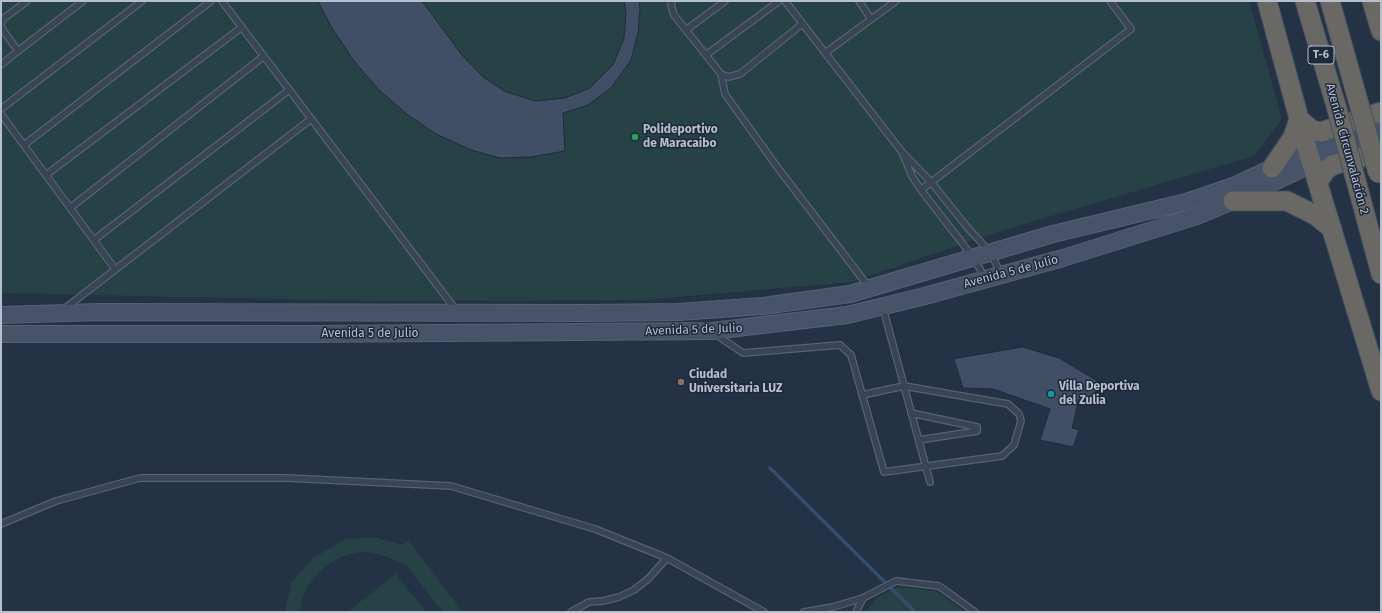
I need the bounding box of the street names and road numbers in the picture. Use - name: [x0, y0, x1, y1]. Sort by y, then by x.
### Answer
- road number: T-6: [1308, 46, 1334, 64]
- street label: Avenida Circunvalación 2: [1323, 82, 1371, 216]
- street label: Avenida 5 de Julio: [962, 252, 1060, 292]
- street label: Avenida 5 de Julio: [645, 321, 743, 339]
- street label: Avenida 5 de Julio: [321, 327, 419, 341]

